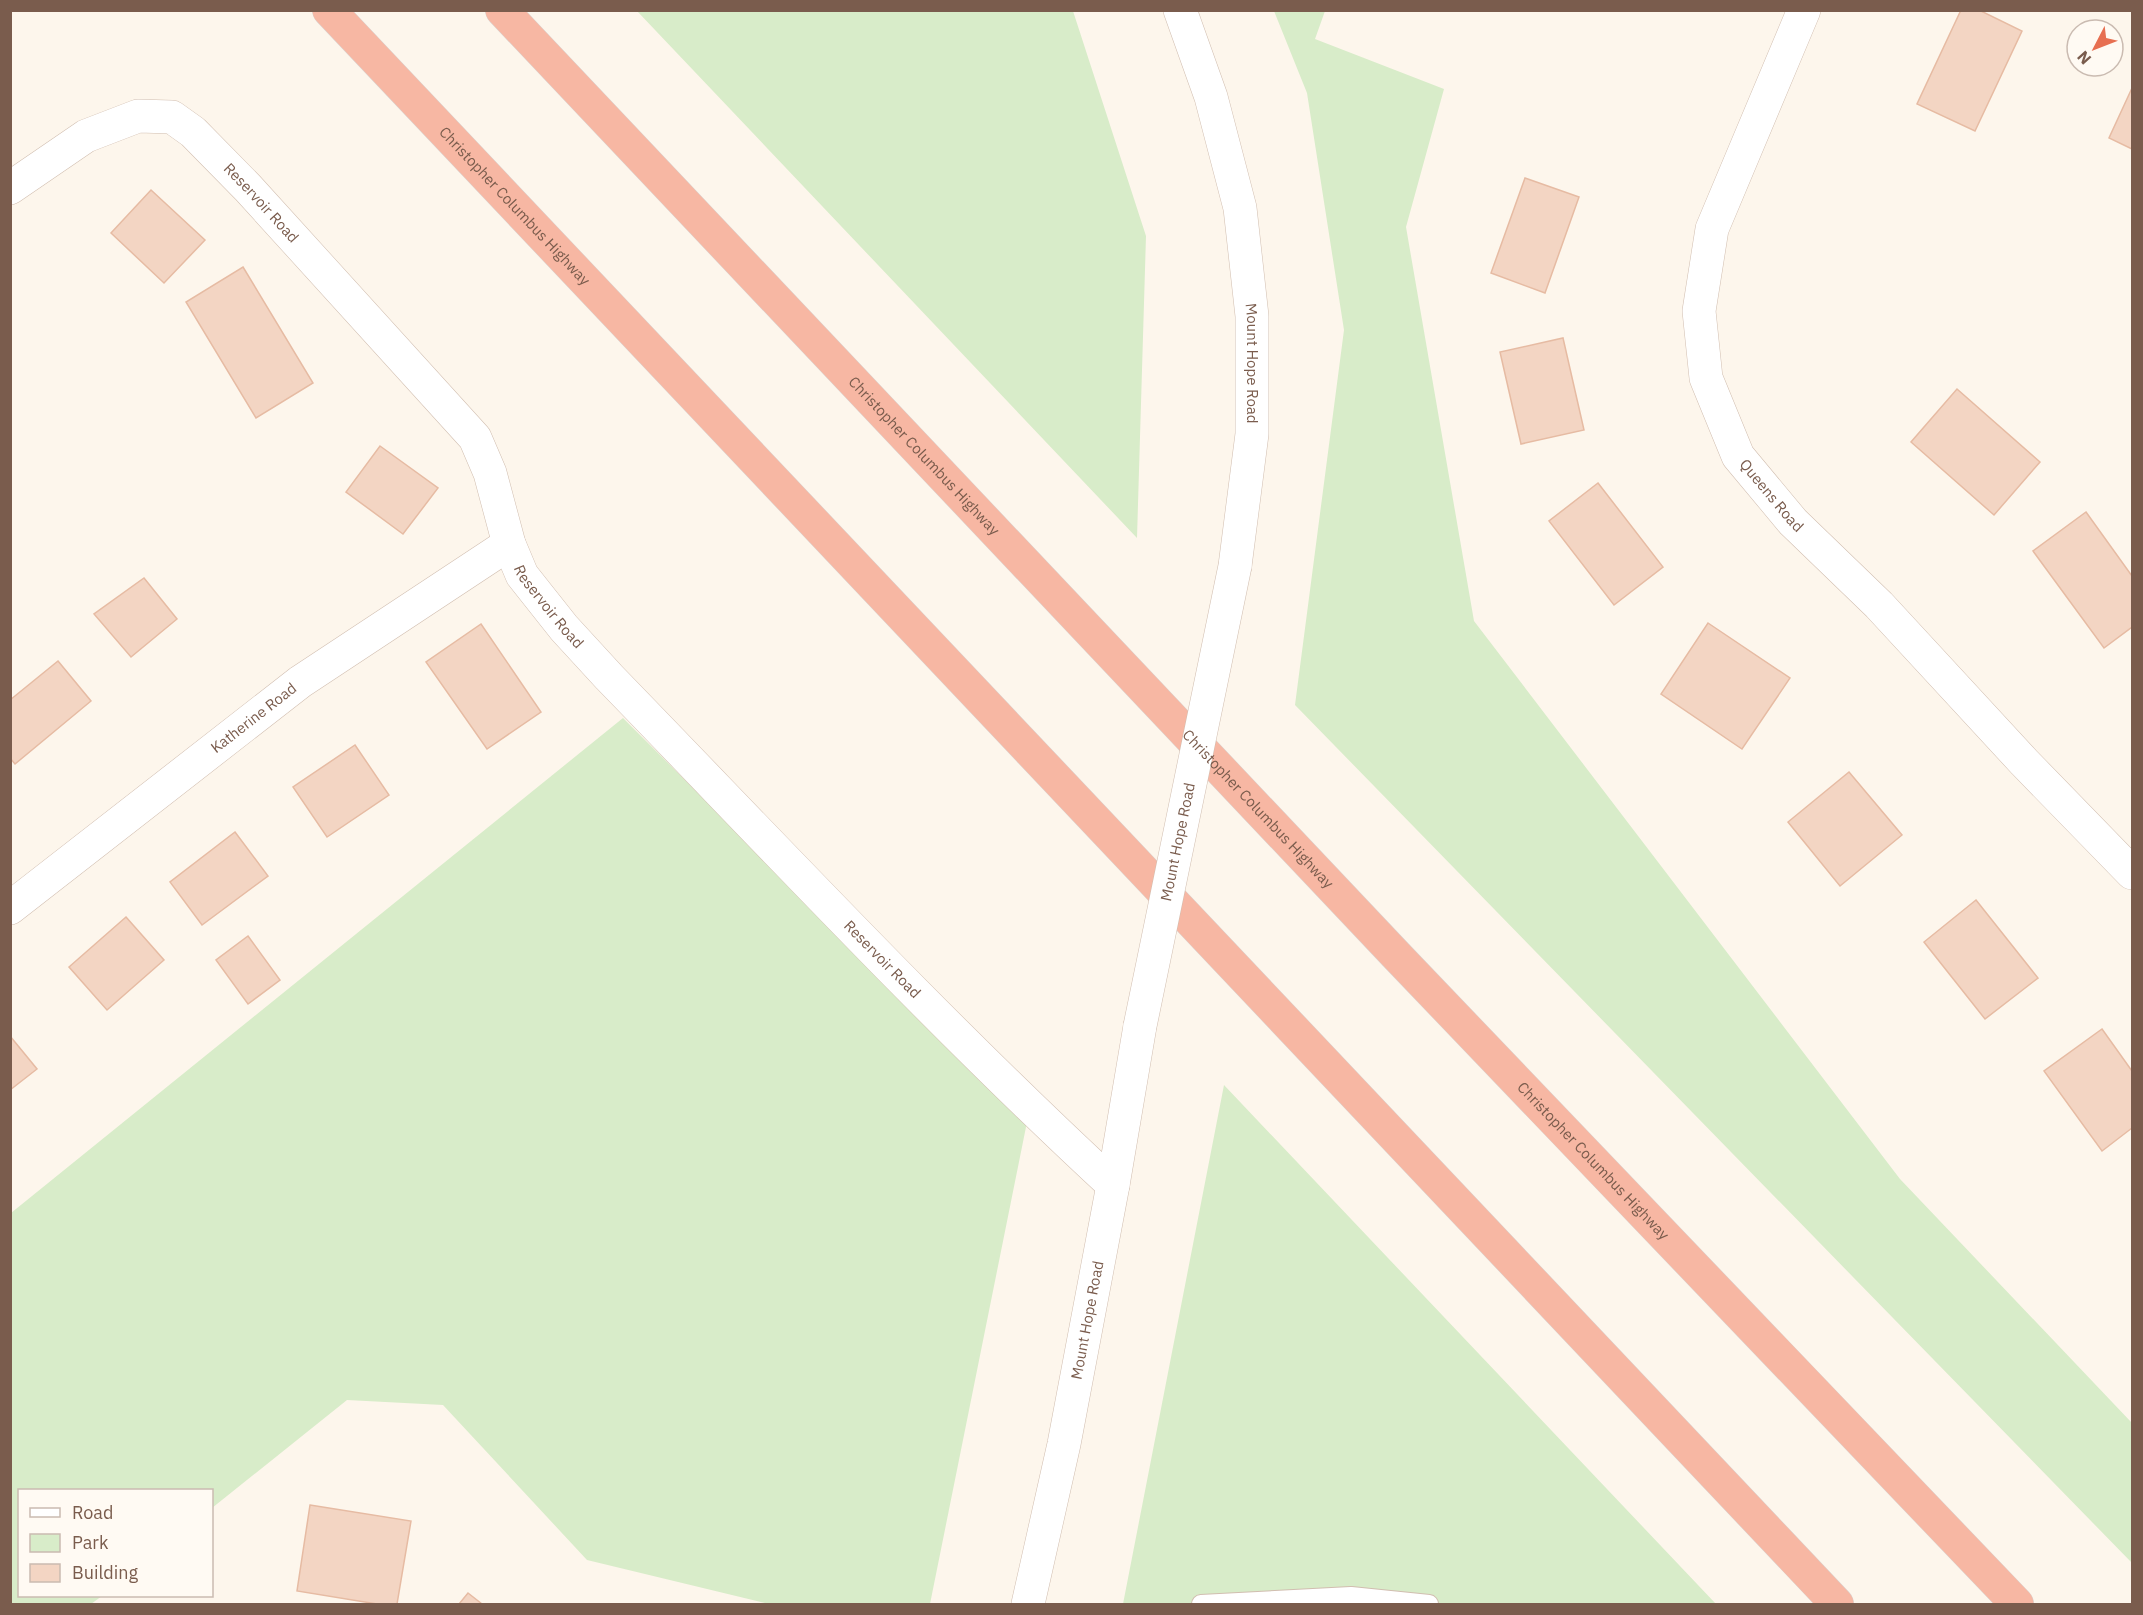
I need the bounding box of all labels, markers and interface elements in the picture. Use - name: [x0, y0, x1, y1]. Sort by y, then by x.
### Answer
- north arrow: [2065, 18, 2125, 78]
- text: N: [2073, 47, 2095, 69]
- street label: Christopher Columbus Highway: [435, 122, 595, 290]
- street label: Reservoir Road: [220, 159, 303, 246]
- street label: Mount Hope Road: [1242, 302, 1262, 424]
- street label: Christopher Columbus Highway: [845, 372, 1004, 539]
- street label: Queens Road: [1736, 455, 1808, 536]
- street label: Reservoir Road: [510, 562, 588, 652]
- street label: Katherine Road: [207, 678, 300, 757]
- street label: Christopher Columbus Highway: [1179, 725, 1338, 893]
- street label: Mount Hope Road: [1156, 781, 1199, 903]
- street label: Reservoir Road: [840, 916, 925, 1002]
- street label: Christopher Columbus Highway: [1513, 1078, 1674, 1244]
- street label: Mount Hope Road: [1066, 1259, 1107, 1381]
- legend: [18, 1489, 213, 1597]
- text: Road: [72, 1501, 113, 1524]
- text: Park: [72, 1531, 109, 1554]
- text: Building: [72, 1561, 139, 1584]

